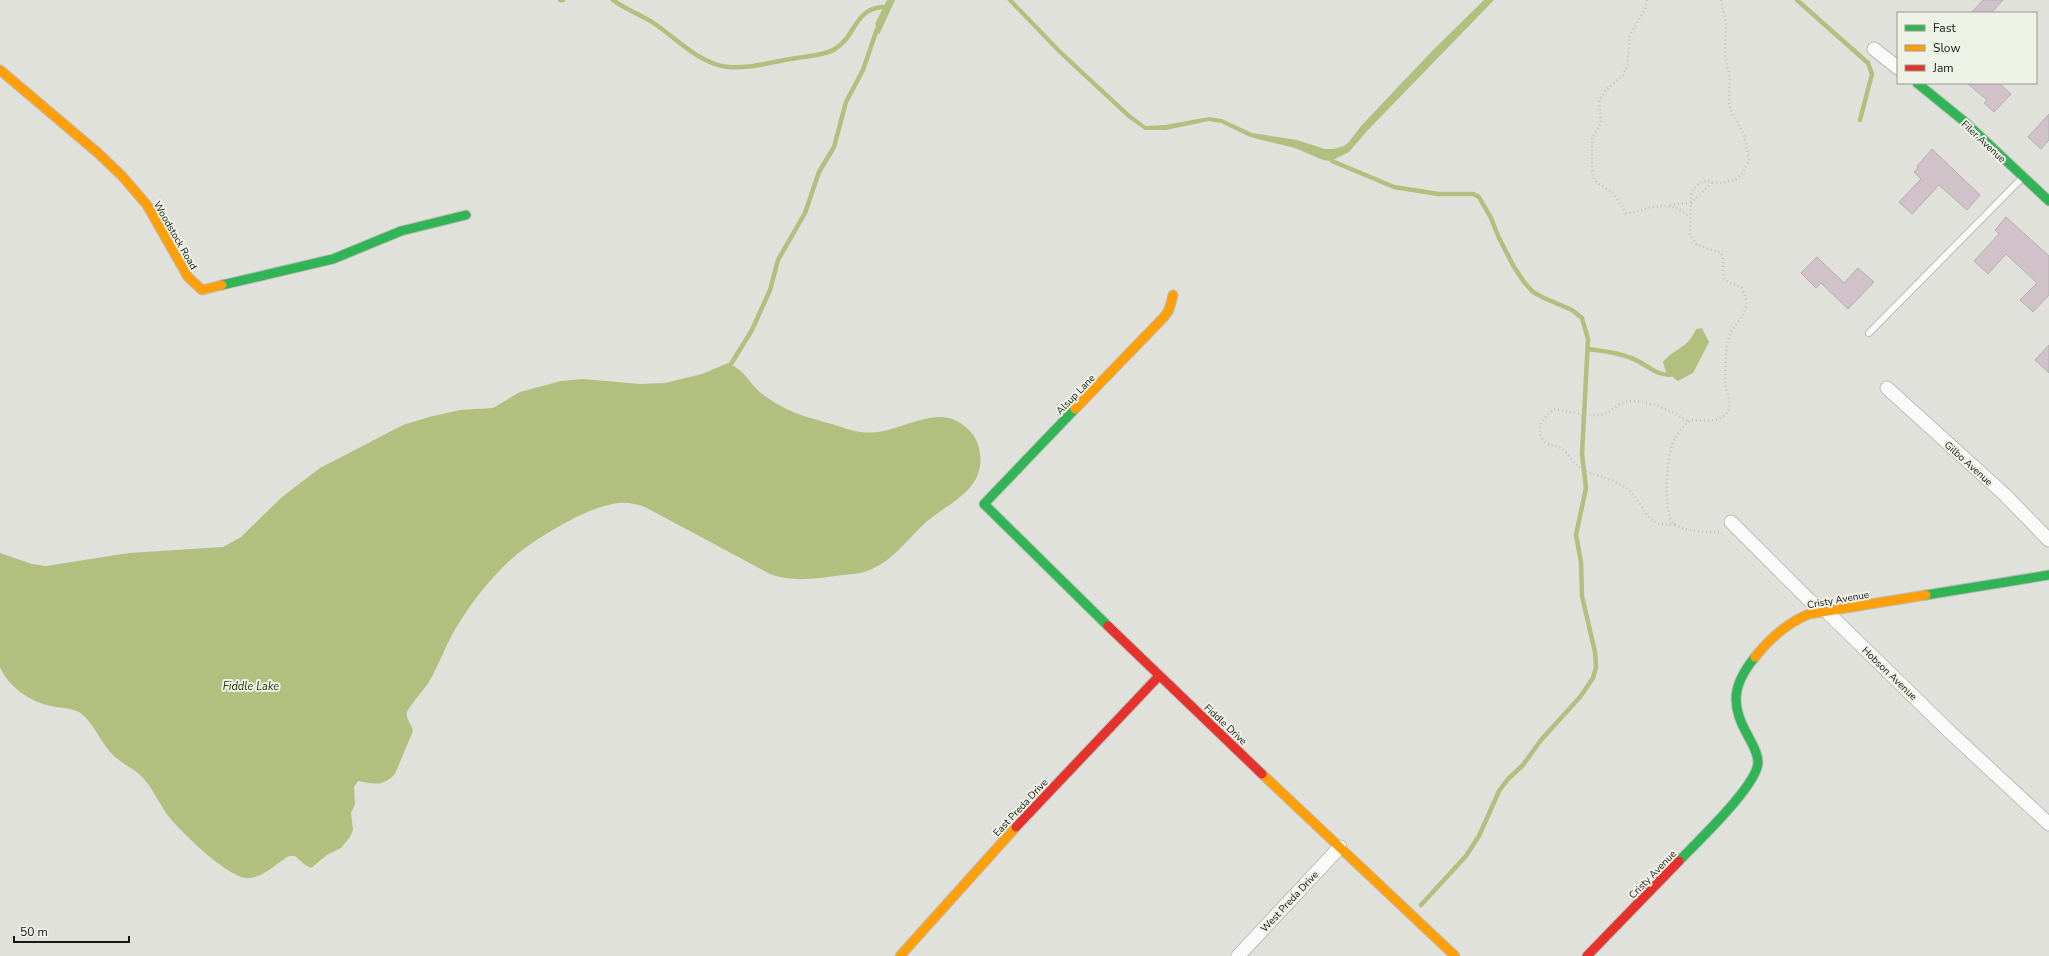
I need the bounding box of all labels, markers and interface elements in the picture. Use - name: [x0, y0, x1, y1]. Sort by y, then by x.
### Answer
- legend: [1897, 12, 2037, 84]
- text: Fast: [1933, 20, 1956, 36]
- text: Slow: [1933, 40, 1961, 56]
- text: Jam: [1932, 60, 1954, 76]
- street label: Filer Avenue: [1958, 117, 2009, 166]
- street label: Woodstock Road: [150, 199, 200, 272]
- street label: Alsup Lane: [1053, 372, 1098, 418]
- street label: Gilbo Avenue: [1941, 438, 1996, 489]
- street label: Cristy Avenue: [1806, 588, 1870, 612]
- street label: Hobson Avenue: [1859, 644, 1920, 704]
- water label: Fiddle Lake: [223, 679, 279, 694]
- street label: Fiddle Drive: [1201, 701, 1250, 748]
- street label: East Preda Drive: [990, 776, 1051, 840]
- street label: Cristy Avenue: [1626, 847, 1680, 902]
- street label: West Preda Drive: [1258, 868, 1322, 935]
- scale bar: [14, 918, 129, 944]
- text: 50 m: [20, 924, 48, 940]

